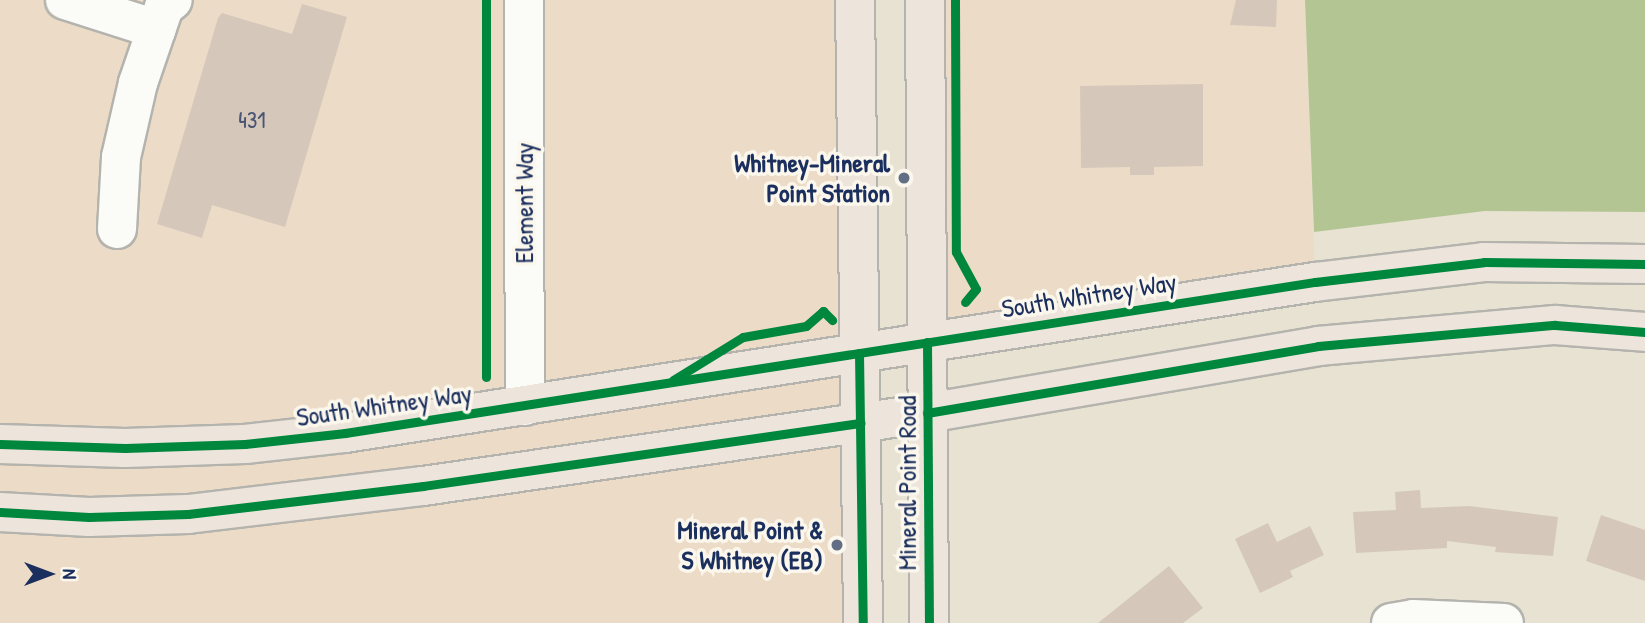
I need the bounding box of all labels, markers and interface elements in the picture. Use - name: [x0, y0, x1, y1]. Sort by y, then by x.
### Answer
- house number: 431: [238, 106, 266, 134]
- street label: Element Way: [508, 143, 540, 263]
- place label: Whitney-Mineral Point Station: [734, 147, 890, 208]
- marker: Whitney-Mineral Point Station: [896, 170, 912, 186]
- street label: South Whitney Way: [999, 266, 1179, 324]
- street label: South Whitney Way: [294, 377, 474, 433]
- street label: Mineral Point Road: [891, 396, 923, 570]
- place label: Mineral Point & S Whitney (EB): [677, 514, 823, 576]
- marker: Mineral Point & S Whitney (EB): [829, 537, 845, 553]
- north arrow: [14, 539, 84, 609]
- text: N: [57, 569, 83, 579]

